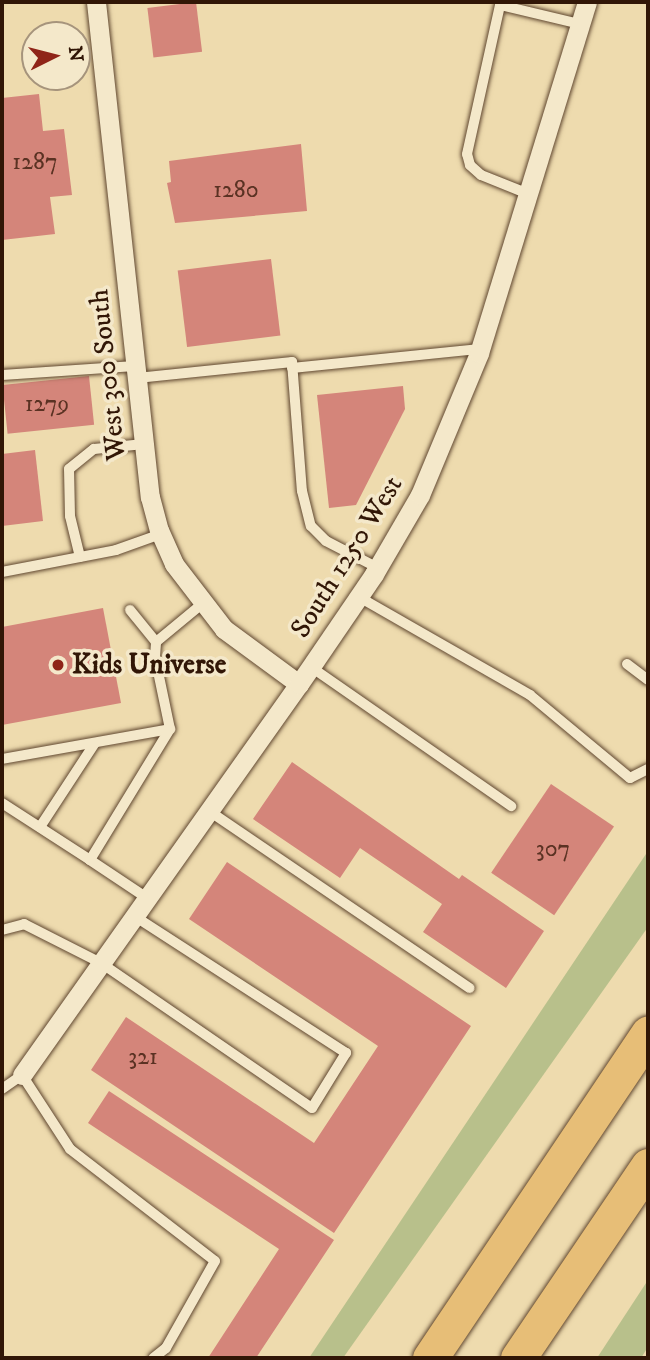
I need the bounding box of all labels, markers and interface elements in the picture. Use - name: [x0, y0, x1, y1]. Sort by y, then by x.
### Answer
- north arrow: [21, 21, 91, 91]
- text: N: [63, 45, 88, 63]
- house number: 1287: [12, 149, 58, 177]
- house number: 1280: [213, 177, 259, 205]
- street label: West 300 South: [82, 288, 134, 462]
- house number: 1279: [25, 391, 69, 419]
- street label: South 1250 West: [284, 470, 410, 644]
- place label: Kids Universe: [72, 648, 226, 682]
- marker: Kids Universe: [50, 657, 66, 673]
- house number: 307: [536, 836, 570, 864]
- house number: 321: [128, 1044, 158, 1072]

